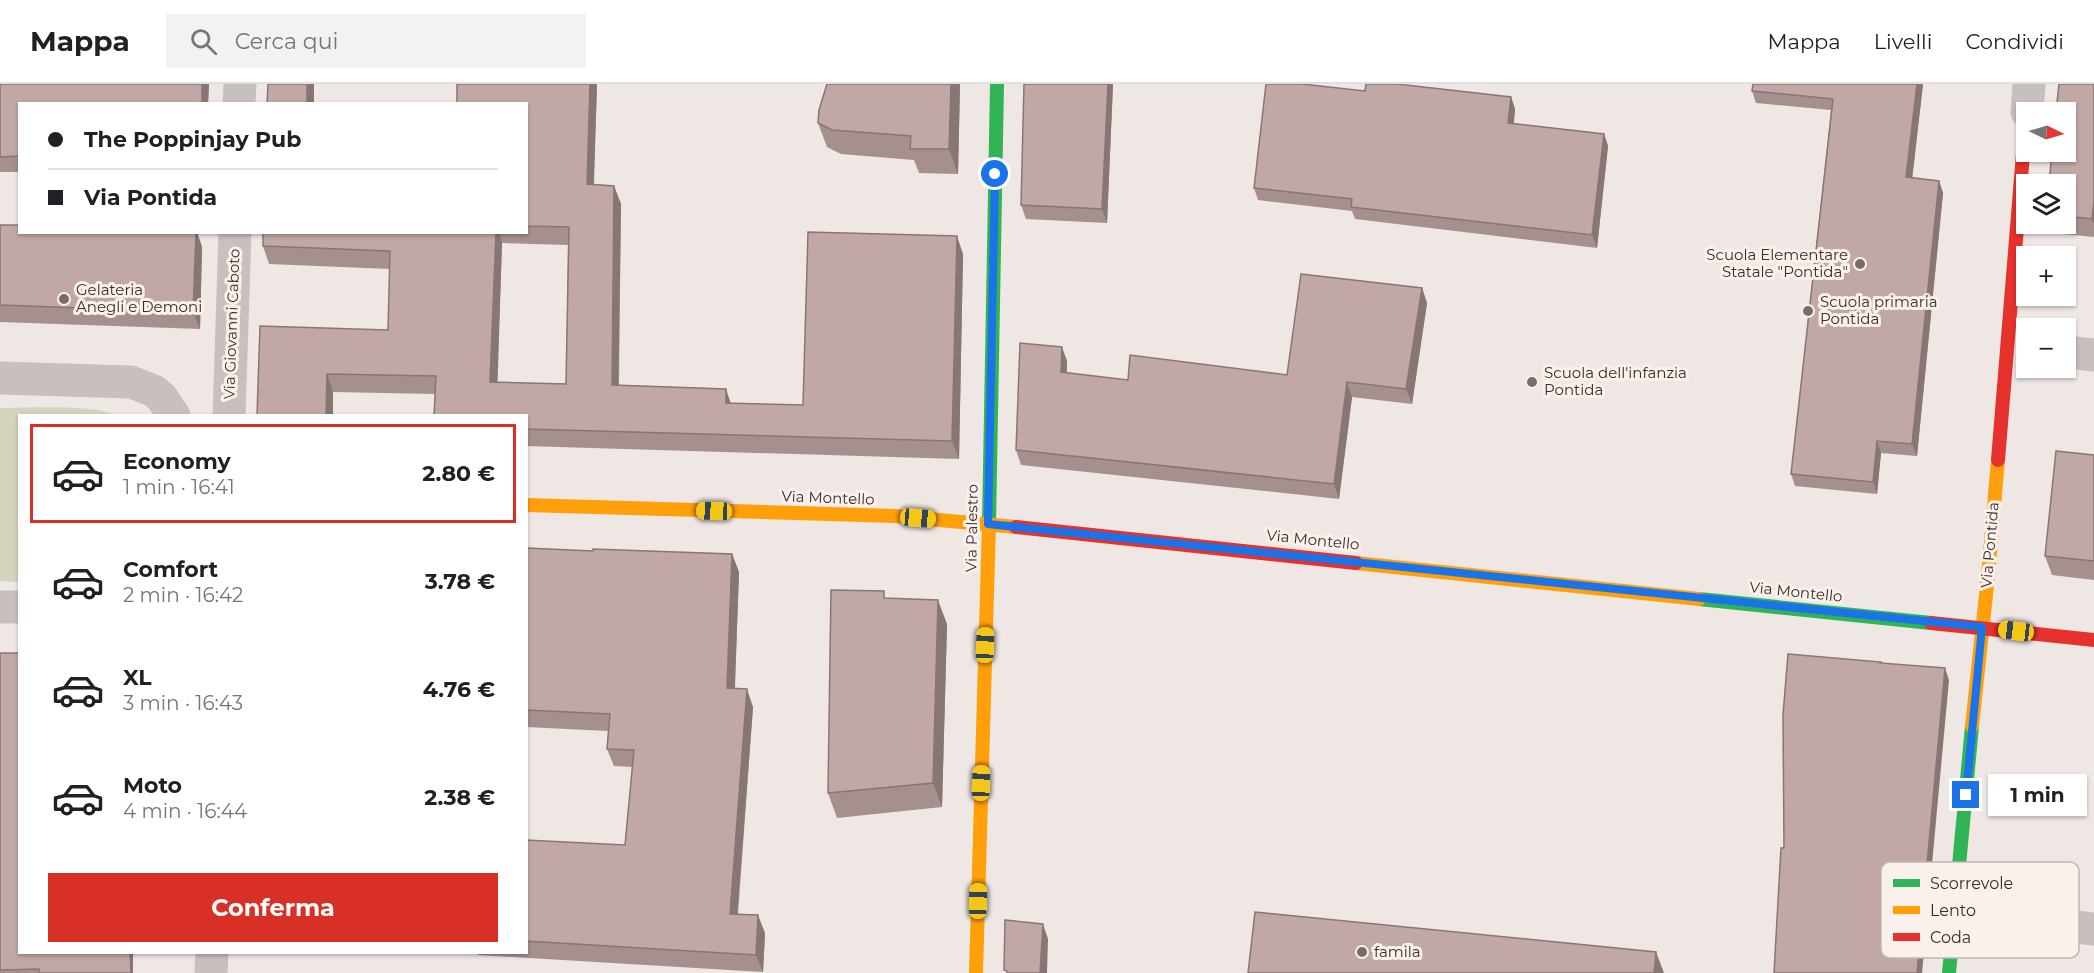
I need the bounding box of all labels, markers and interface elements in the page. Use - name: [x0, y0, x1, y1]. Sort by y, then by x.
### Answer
- search box: [166, 14, 586, 68]
- text: Mappa: [30, 24, 130, 58]
- icon: search: [187, 25, 220, 58]
- text: Cerca qui: [235, 28, 338, 55]
- text: Mappa: [1767, 29, 1841, 54]
- text: Livelli: [1874, 29, 1932, 54]
- text: Condividi: [1965, 29, 2064, 54]
- north arrow: [2016, 102, 2076, 162]
- map controls: [2016, 102, 2076, 378]
- text: The Poppinjay Pub: [84, 126, 301, 153]
- route start: [981, 160, 1008, 187]
- button: layers: [2016, 174, 2076, 234]
- text: Via Pontida: [84, 184, 217, 211]
- place label: Scuola Elementare Statale "Pontida": [1706, 245, 1848, 281]
- button: +: [2016, 246, 2076, 306]
- street label: Via Giovanni Caboto: [219, 248, 244, 400]
- marker: Scuola Elementare Statale "Pontida": [1853, 257, 1867, 271]
- place label: Gelateria Anegli e Demoni: [76, 280, 202, 316]
- marker: Gelateria Anegli e Demoni: [57, 292, 71, 306]
- place label: Scuola primaria Pontida: [1820, 292, 1938, 328]
- marker: Scuola primaria Pontida: [1801, 304, 1815, 318]
- button: −: [2016, 318, 2076, 378]
- place label: Scuola dell'infanzia Pontida: [1544, 363, 1687, 399]
- marker: Scuola dell'infanzia Pontida: [1525, 375, 1539, 389]
- icon: car: [51, 447, 105, 501]
- text: Economy: [123, 448, 231, 475]
- text: 2.80 €: [422, 460, 495, 487]
- text: 1 min · 16:41: [123, 475, 235, 499]
- street label: Via Palestro: [961, 484, 982, 572]
- street label: Via Montello: [781, 486, 875, 509]
- car: [696, 501, 732, 521]
- street label: Via Pontida: [1976, 501, 2003, 589]
- car: [899, 507, 937, 529]
- street label: Via Montello: [1266, 525, 1360, 554]
- icon: car: [51, 555, 105, 609]
- text: Comfort: [123, 556, 218, 583]
- text: 3.78 €: [425, 568, 495, 595]
- street label: Via Montello: [1749, 577, 1843, 606]
- text: 2 min · 16:42: [123, 583, 243, 607]
- car: [1997, 620, 2035, 642]
- car: [975, 627, 995, 663]
- icon: car: [51, 663, 105, 717]
- text: XL: [123, 664, 152, 691]
- text: 4.76 €: [423, 676, 495, 703]
- text: 3 min · 16:43: [123, 691, 243, 715]
- car: [971, 765, 991, 801]
- icon: car: [51, 771, 105, 825]
- text: Moto: [123, 772, 182, 799]
- callout: 1 min: [1987, 774, 2086, 816]
- route end: [1952, 781, 1979, 808]
- text: 1 min: [2010, 783, 2065, 807]
- text: 2.38 €: [424, 784, 495, 811]
- text: 4 min · 16:44: [123, 799, 247, 823]
- legend: [1881, 862, 2079, 958]
- button: Conferma: [48, 873, 498, 942]
- text: Scorrevole: [1930, 874, 2013, 893]
- car: [969, 883, 987, 919]
- text: Lento: [1930, 901, 1976, 920]
- text: Coda: [1930, 928, 1971, 947]
- place label: famila: [1374, 942, 1421, 961]
- marker: famila: [1355, 945, 1369, 959]

